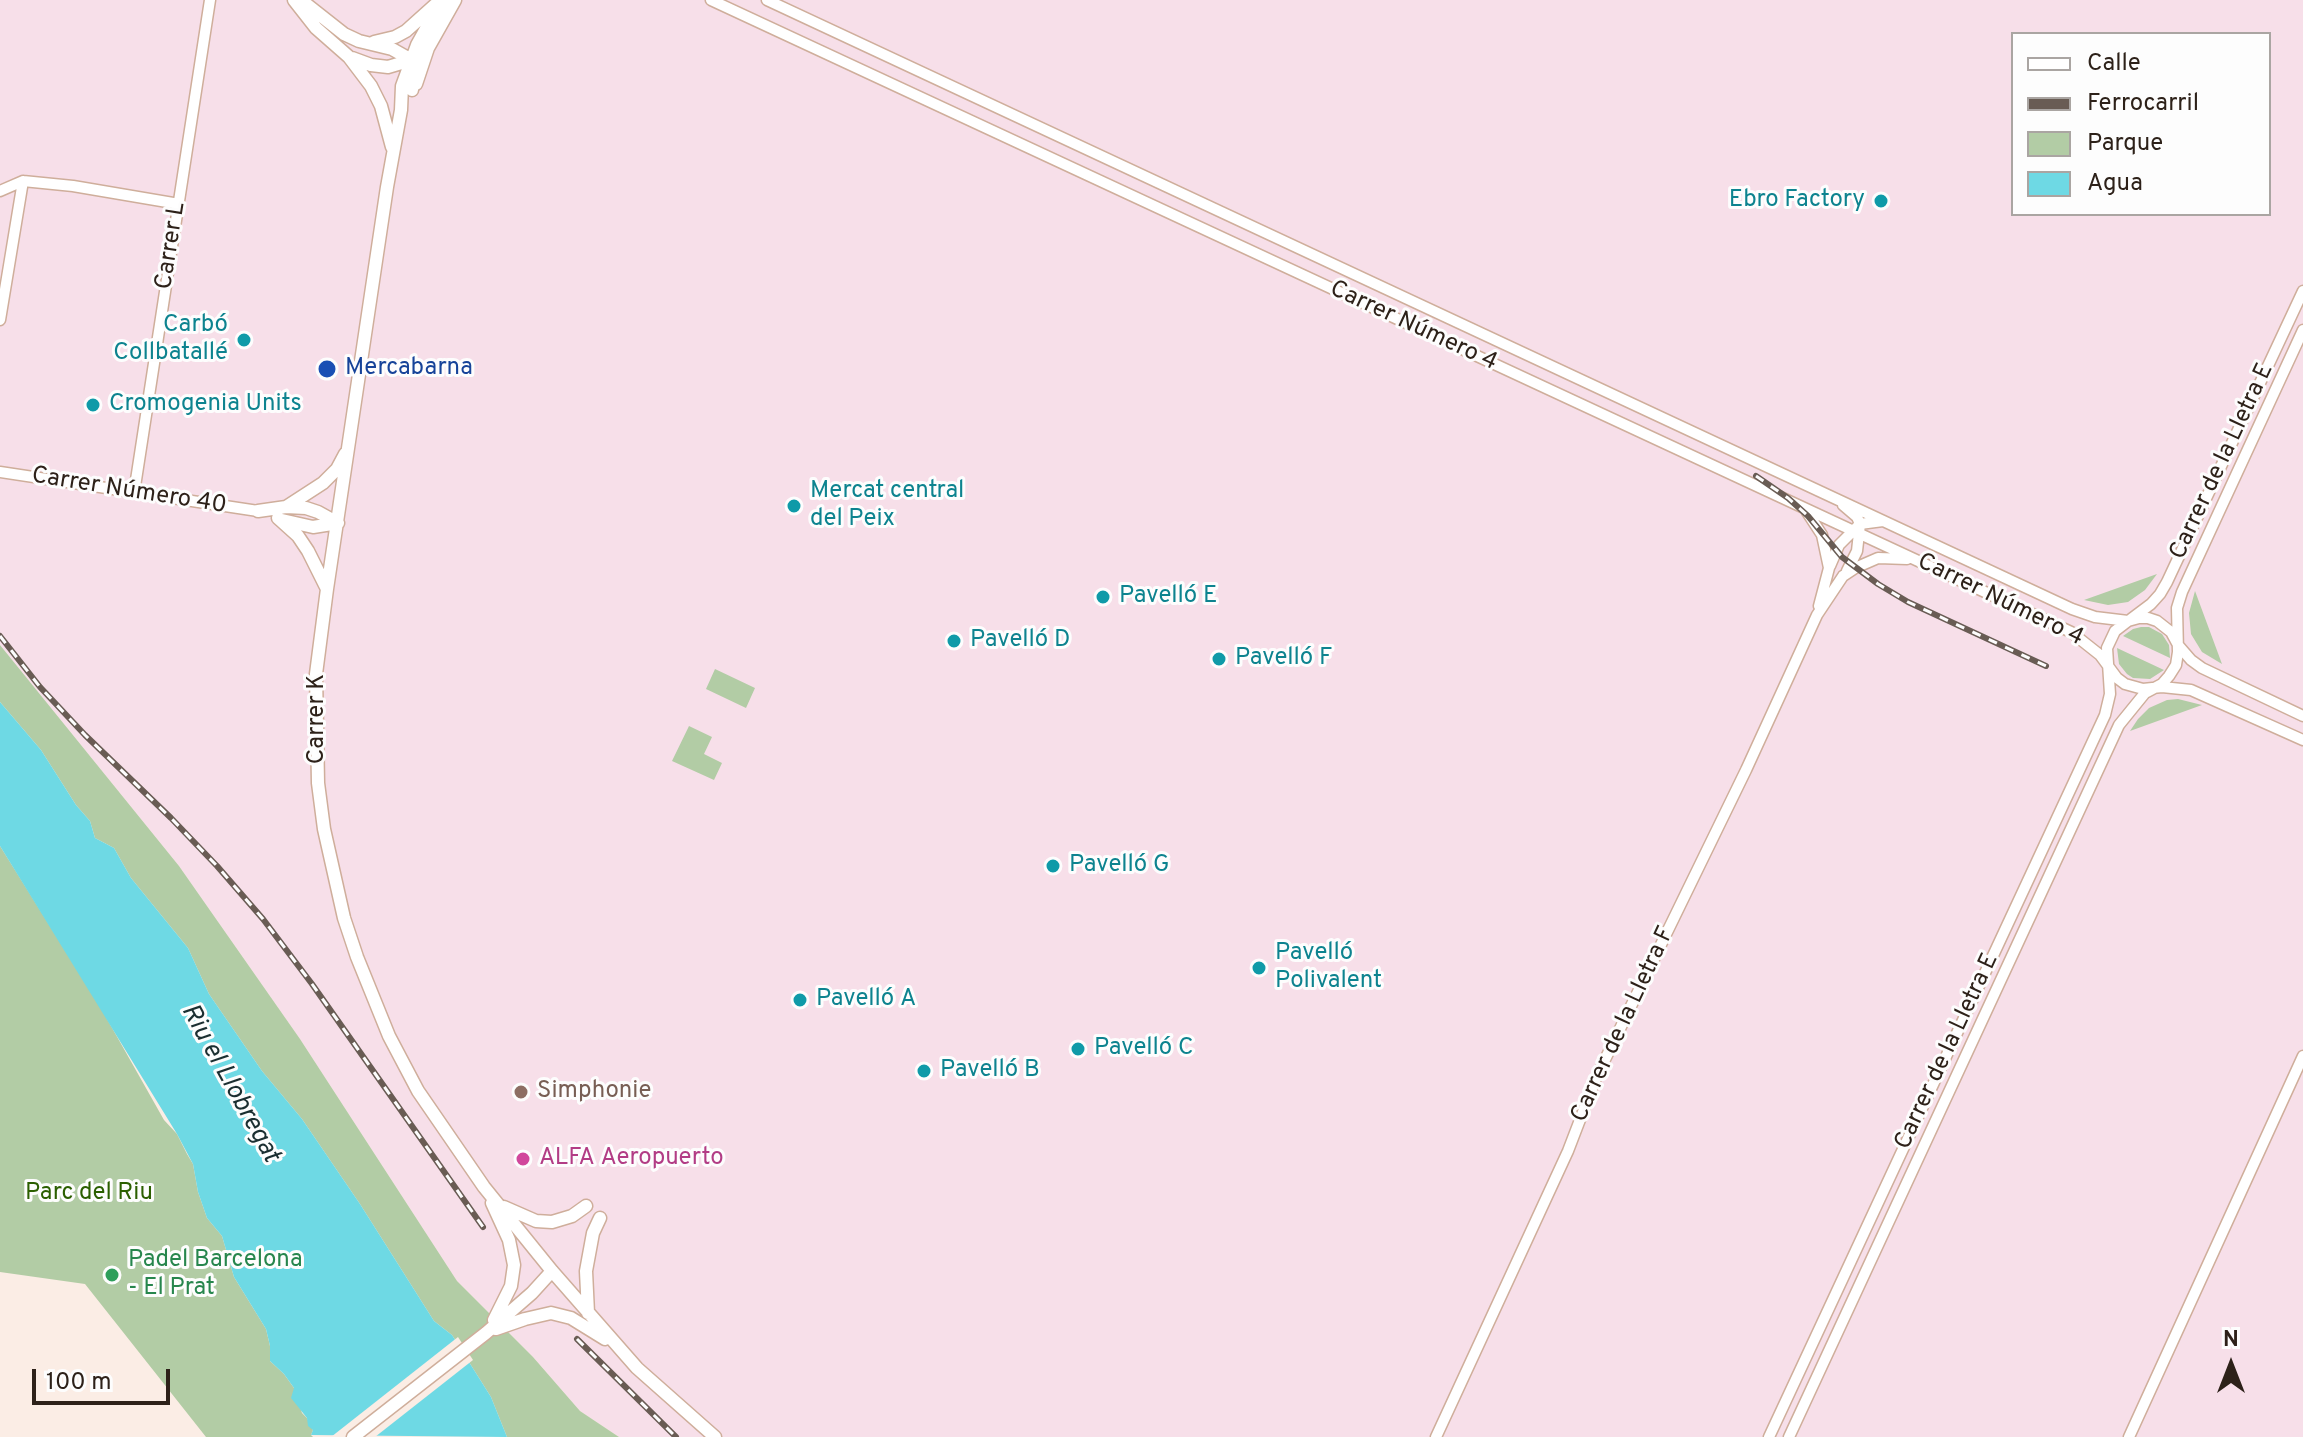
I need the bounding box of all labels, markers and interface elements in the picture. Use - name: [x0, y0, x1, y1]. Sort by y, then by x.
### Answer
- legend: [2011, 32, 2271, 216]
- text: Calle: [2087, 49, 2141, 79]
- text: Ferrocarril: [2087, 89, 2199, 119]
- text: Parque: [2087, 129, 2163, 159]
- text: Agua: [2087, 169, 2143, 199]
- place label: Ebro Factory: [1729, 187, 1865, 215]
- marker: Ebro Factory: [1872, 192, 1890, 210]
- street label: Carrer L: [151, 200, 193, 292]
- street label: Carrer Número 4: [1325, 276, 1501, 378]
- place label: Carbó Collbatallé: [113, 312, 228, 368]
- marker: Carbó Collbatallé: [235, 331, 253, 349]
- place label: Mercabarna: [345, 355, 473, 383]
- marker: Mercabarna: [316, 358, 338, 380]
- street label: Carrer de la Lletra E: [2165, 359, 2281, 565]
- place label: Cromogenia Units: [109, 391, 302, 419]
- marker: Cromogenia Units: [84, 396, 102, 414]
- street label: Carrer Número 40: [29, 462, 229, 522]
- place label: Mercat central del Peix: [810, 478, 964, 534]
- marker: Mercat central del Peix: [785, 497, 803, 515]
- street label: Carrer Número 4: [1912, 548, 2088, 654]
- place label: Pavelló E: [1119, 583, 1217, 611]
- marker: Pavelló E: [1094, 588, 1112, 606]
- place label: Pavelló D: [970, 627, 1070, 655]
- marker: Pavelló D: [945, 632, 963, 650]
- place label: Pavelló F: [1235, 645, 1332, 673]
- marker: Pavelló F: [1210, 650, 1228, 668]
- street label: Carrer K: [304, 674, 332, 764]
- place label: Pavelló G: [1069, 852, 1169, 880]
- marker: Pavelló G: [1044, 857, 1062, 875]
- street label: Carrer de la Lletra F: [1566, 923, 1682, 1127]
- place label: Pavelló Polivalent: [1275, 940, 1382, 996]
- street label: Carrer de la Lletra E: [1890, 949, 2006, 1155]
- marker: Pavelló Polivalent: [1250, 959, 1268, 977]
- place label: Pavelló A: [816, 986, 916, 1014]
- marker: Pavelló A: [791, 991, 809, 1009]
- water label: Riu el Llobregat: [173, 999, 285, 1169]
- place label: Pavelló C: [1094, 1035, 1193, 1063]
- marker: Pavelló C: [1069, 1040, 1087, 1058]
- place label: Pavelló B: [940, 1057, 1040, 1085]
- marker: Pavelló B: [915, 1062, 933, 1080]
- place label: Simphonie: [537, 1078, 651, 1106]
- marker: Simphonie: [512, 1083, 530, 1101]
- place label: ALFA Aeropuerto: [539, 1145, 724, 1173]
- marker: ALFA Aeropuerto: [514, 1150, 532, 1168]
- park label: Parc del Riu: [25, 1180, 153, 1208]
- place label: Padel Barcelona - El Prat: [128, 1247, 303, 1303]
- marker: Padel Barcelona - El Prat: [103, 1266, 121, 1284]
- north arrow: [2191, 1325, 2271, 1405]
- text: N: [2223, 1327, 2239, 1354]
- scale bar: [36, 1353, 174, 1403]
- text: 100 m: [46, 1368, 112, 1398]

